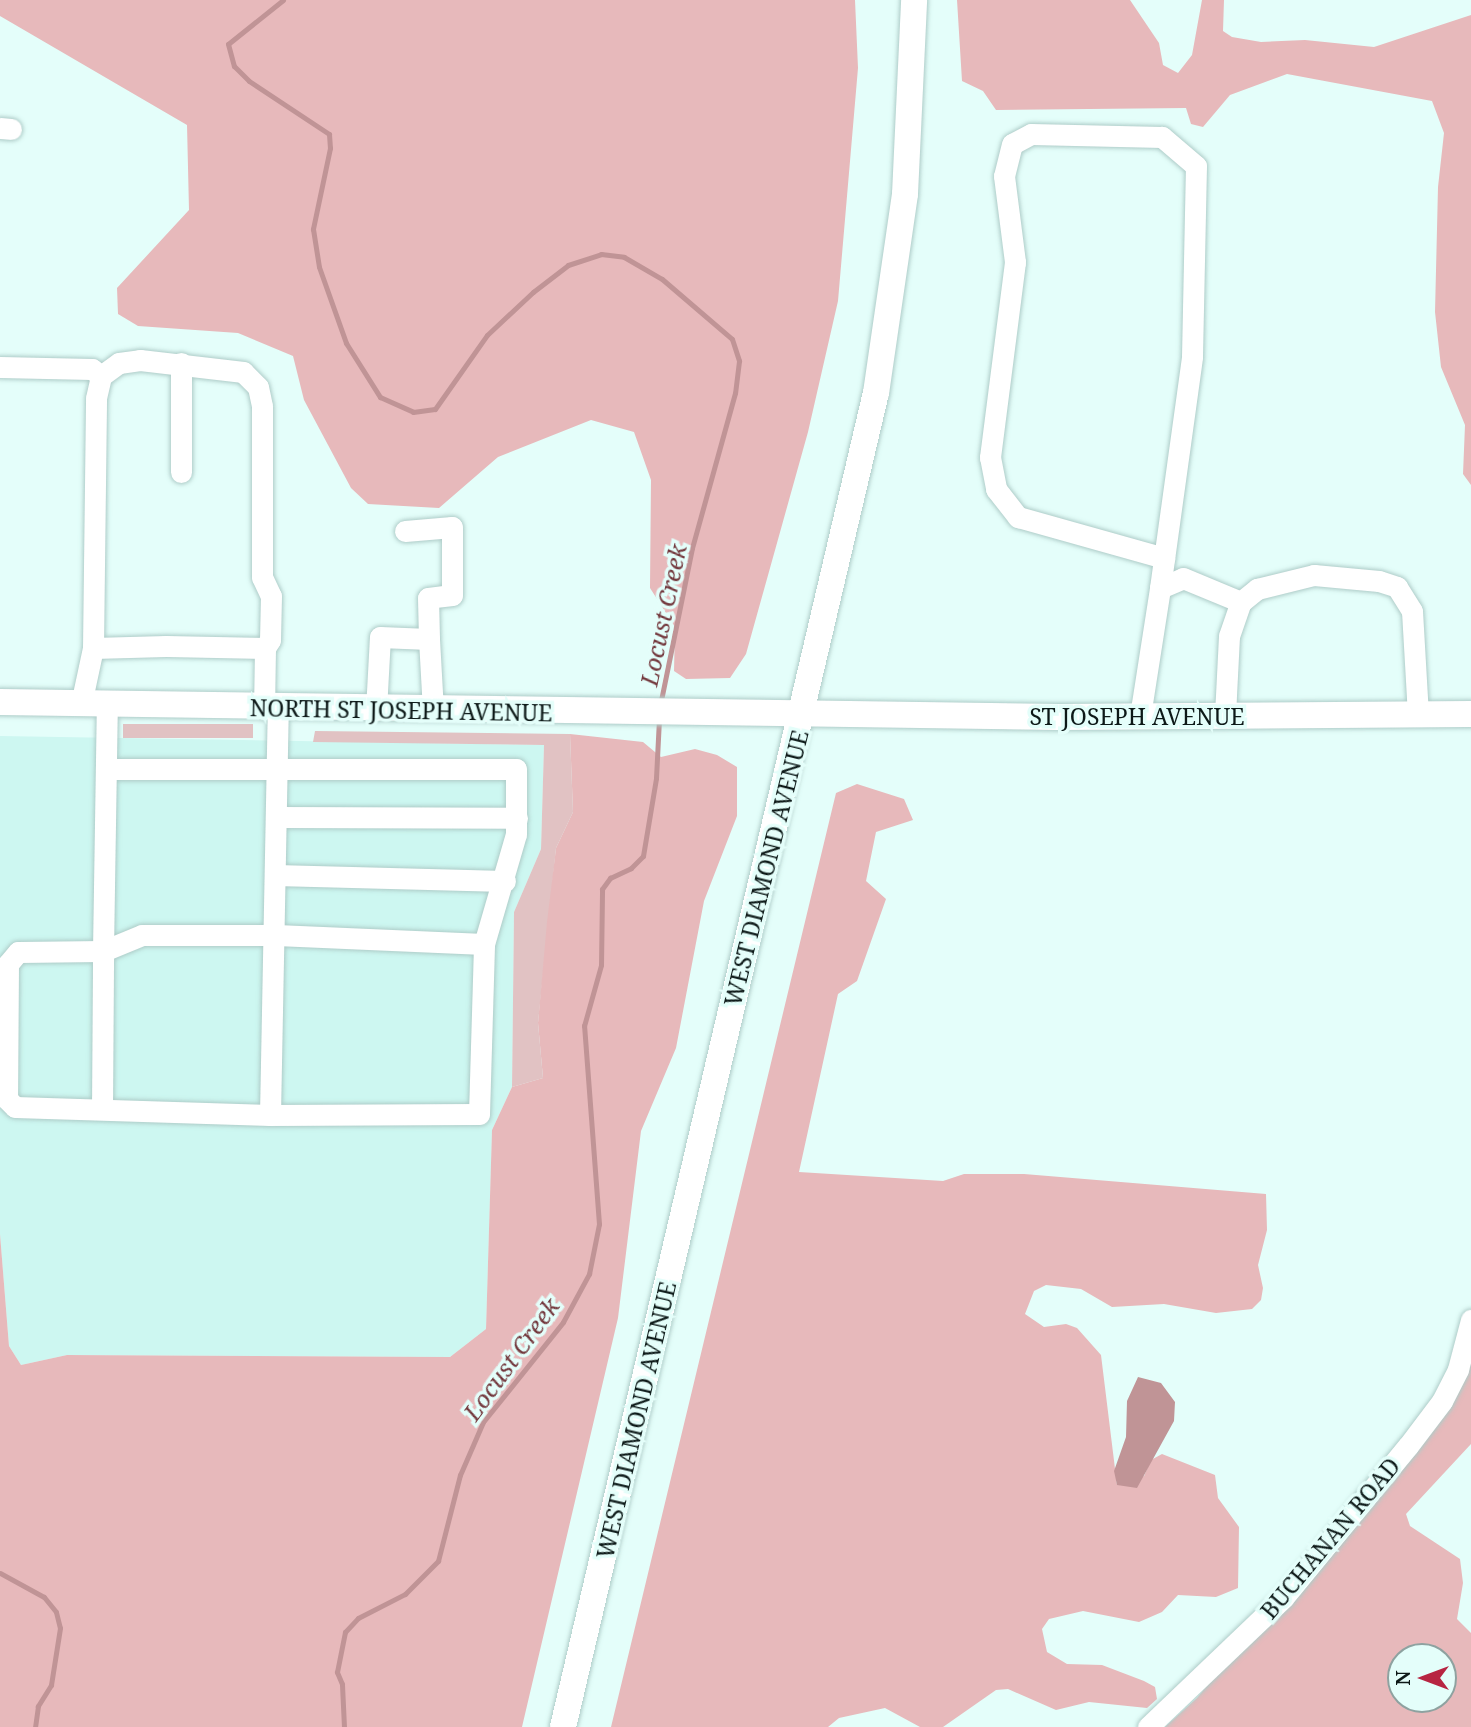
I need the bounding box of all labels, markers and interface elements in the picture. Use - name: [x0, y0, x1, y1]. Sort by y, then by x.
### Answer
- water label: Locust Creek: [634, 542, 692, 688]
- street label: NORTH ST JOSEPH AVENUE: [250, 694, 552, 726]
- street label: ST JOSEPH AVENUE: [1030, 702, 1244, 730]
- street label: WEST DIAMOND AVENUE: [718, 727, 814, 1009]
- street label: WEST DIAMOND AVENUE: [591, 1279, 681, 1561]
- water label: Locust Creek: [457, 1292, 565, 1426]
- street label: BUCHANAN ROAD: [1255, 1452, 1405, 1624]
- north arrow: [1387, 1643, 1457, 1713]
- text: N: [1390, 1671, 1416, 1686]

